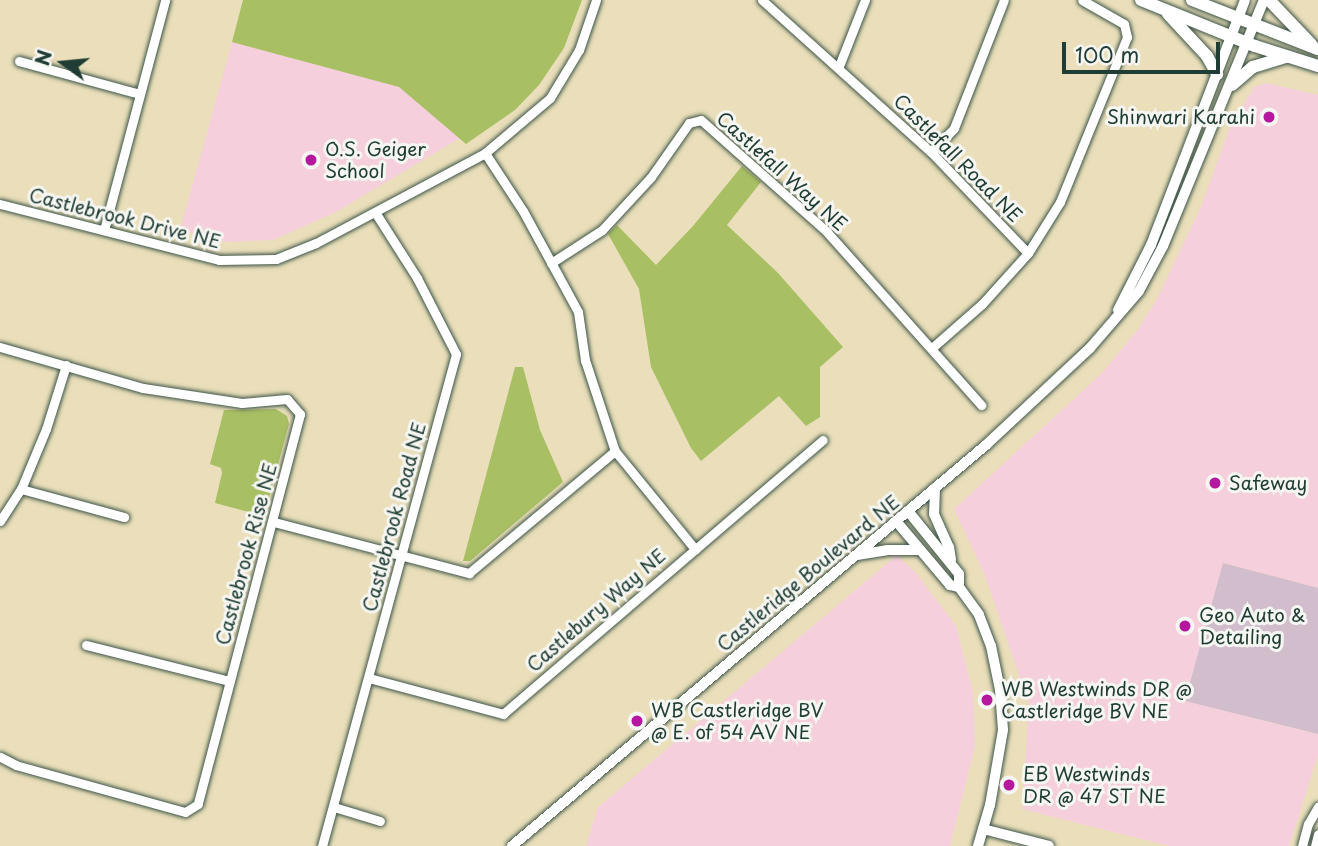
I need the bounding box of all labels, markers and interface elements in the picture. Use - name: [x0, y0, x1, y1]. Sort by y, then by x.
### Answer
- north arrow: [28, 28, 98, 98]
- scale bar: [1066, 28, 1224, 72]
- text: 100 m: [1075, 38, 1139, 70]
- text: N: [27, 47, 58, 68]
- street label: Castlefall Road NE: [889, 89, 1027, 227]
- place label: Shinwari Karahi: [1107, 106, 1255, 128]
- street label: Castlefall Way NE: [713, 107, 851, 235]
- marker: Shinwari Karahi: [1261, 109, 1277, 125]
- place label: O.S. Geiger School: [325, 138, 427, 182]
- marker: O.S. Geiger School: [303, 152, 319, 168]
- street label: Castlebrook Drive NE: [26, 183, 224, 253]
- street label: Castlebrook Road NE: [358, 420, 430, 614]
- street label: Castlebrook Rise NE: [211, 461, 281, 647]
- place label: Safeway: [1229, 472, 1307, 494]
- marker: Safeway: [1207, 475, 1223, 491]
- street label: Castleridge Boulevard NE: [712, 489, 904, 657]
- street label: Castlebury Way NE: [522, 543, 670, 677]
- place label: Geo Auto & Detailing: [1199, 604, 1307, 648]
- marker: Geo Auto & Detailing: [1177, 618, 1193, 634]
- place label: WB Westwinds DR @ Castleridge BV NE: [1001, 678, 1193, 722]
- marker: WB Westwinds DR @ Castleridge BV NE: [979, 692, 995, 708]
- place label: WB Castleridge BV @ E. of 54 AV NE: [651, 699, 824, 743]
- marker: WB Castleridge BV @ E. of 54 AV NE: [629, 713, 645, 729]
- place label: EB Westwinds DR @ 47 ST NE: [1023, 763, 1166, 807]
- marker: EB Westwinds DR @ 47 ST NE: [1001, 777, 1017, 793]

